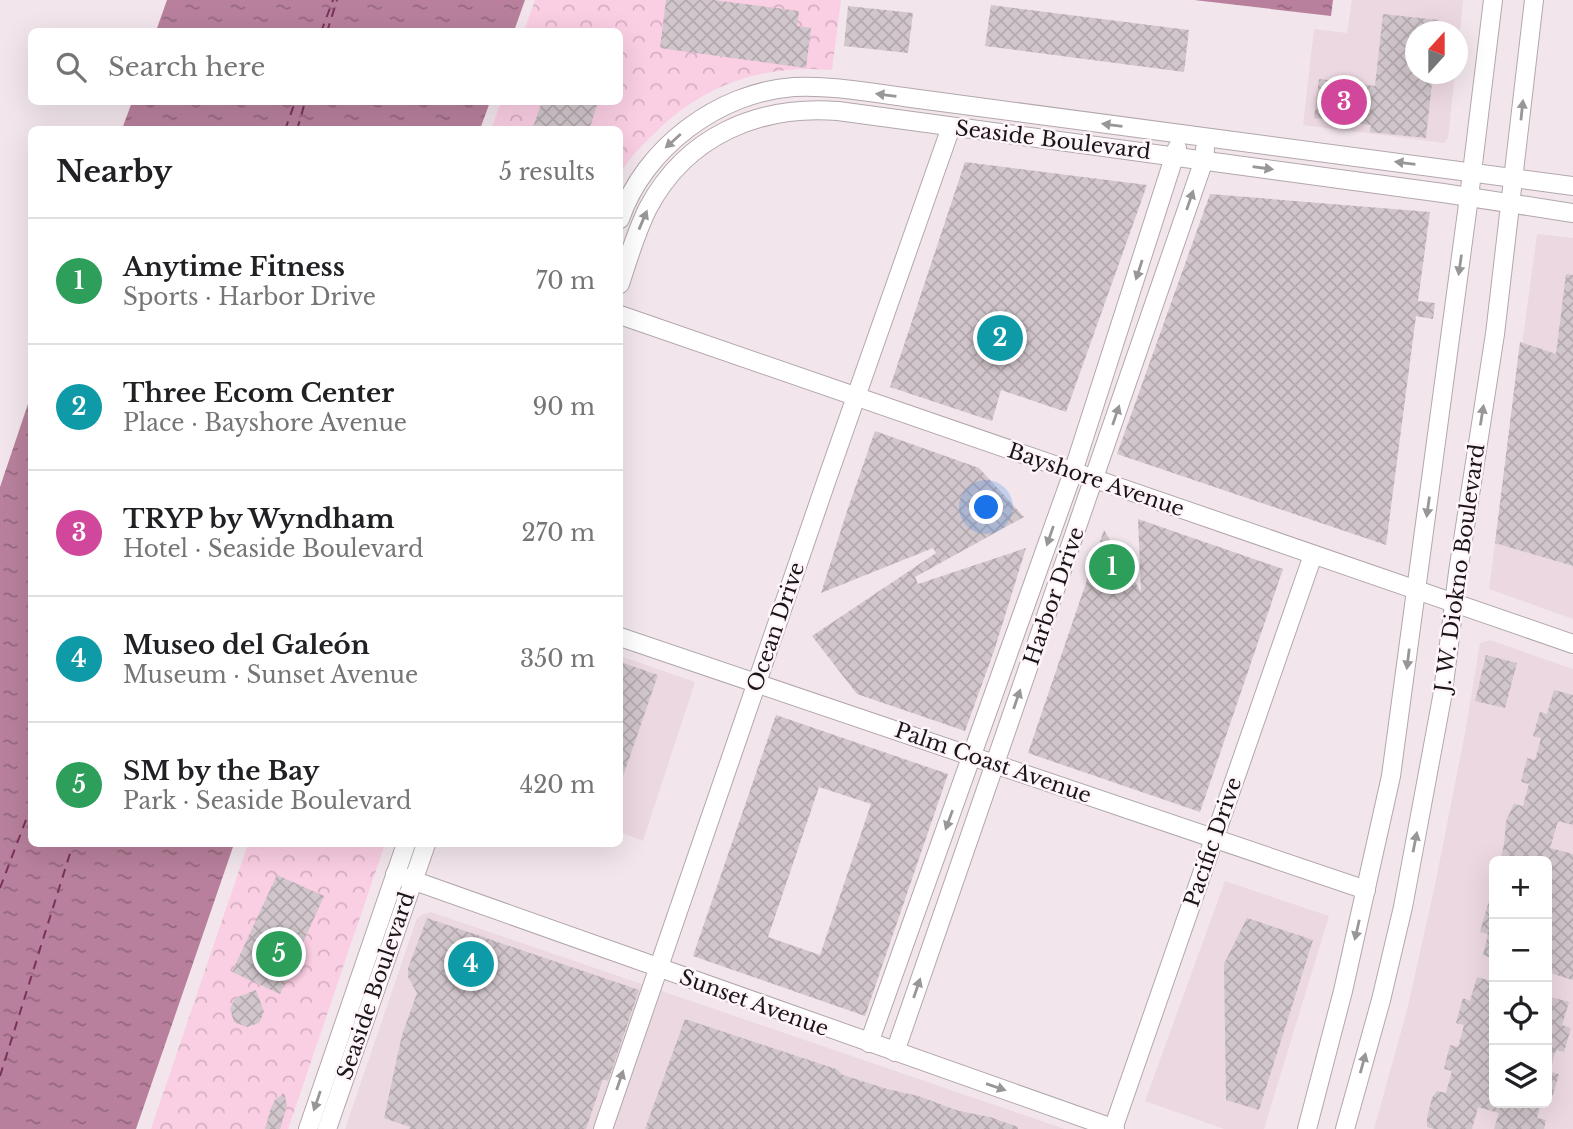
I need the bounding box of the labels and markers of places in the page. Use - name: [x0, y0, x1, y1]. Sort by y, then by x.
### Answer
- pin: 3: [1321, 76, 1367, 128]
- pin: 2: [977, 312, 1023, 364]
- pin: 1: [1089, 541, 1135, 593]
- pin: 5: [256, 928, 302, 980]
- pin: 4: [448, 938, 494, 990]

